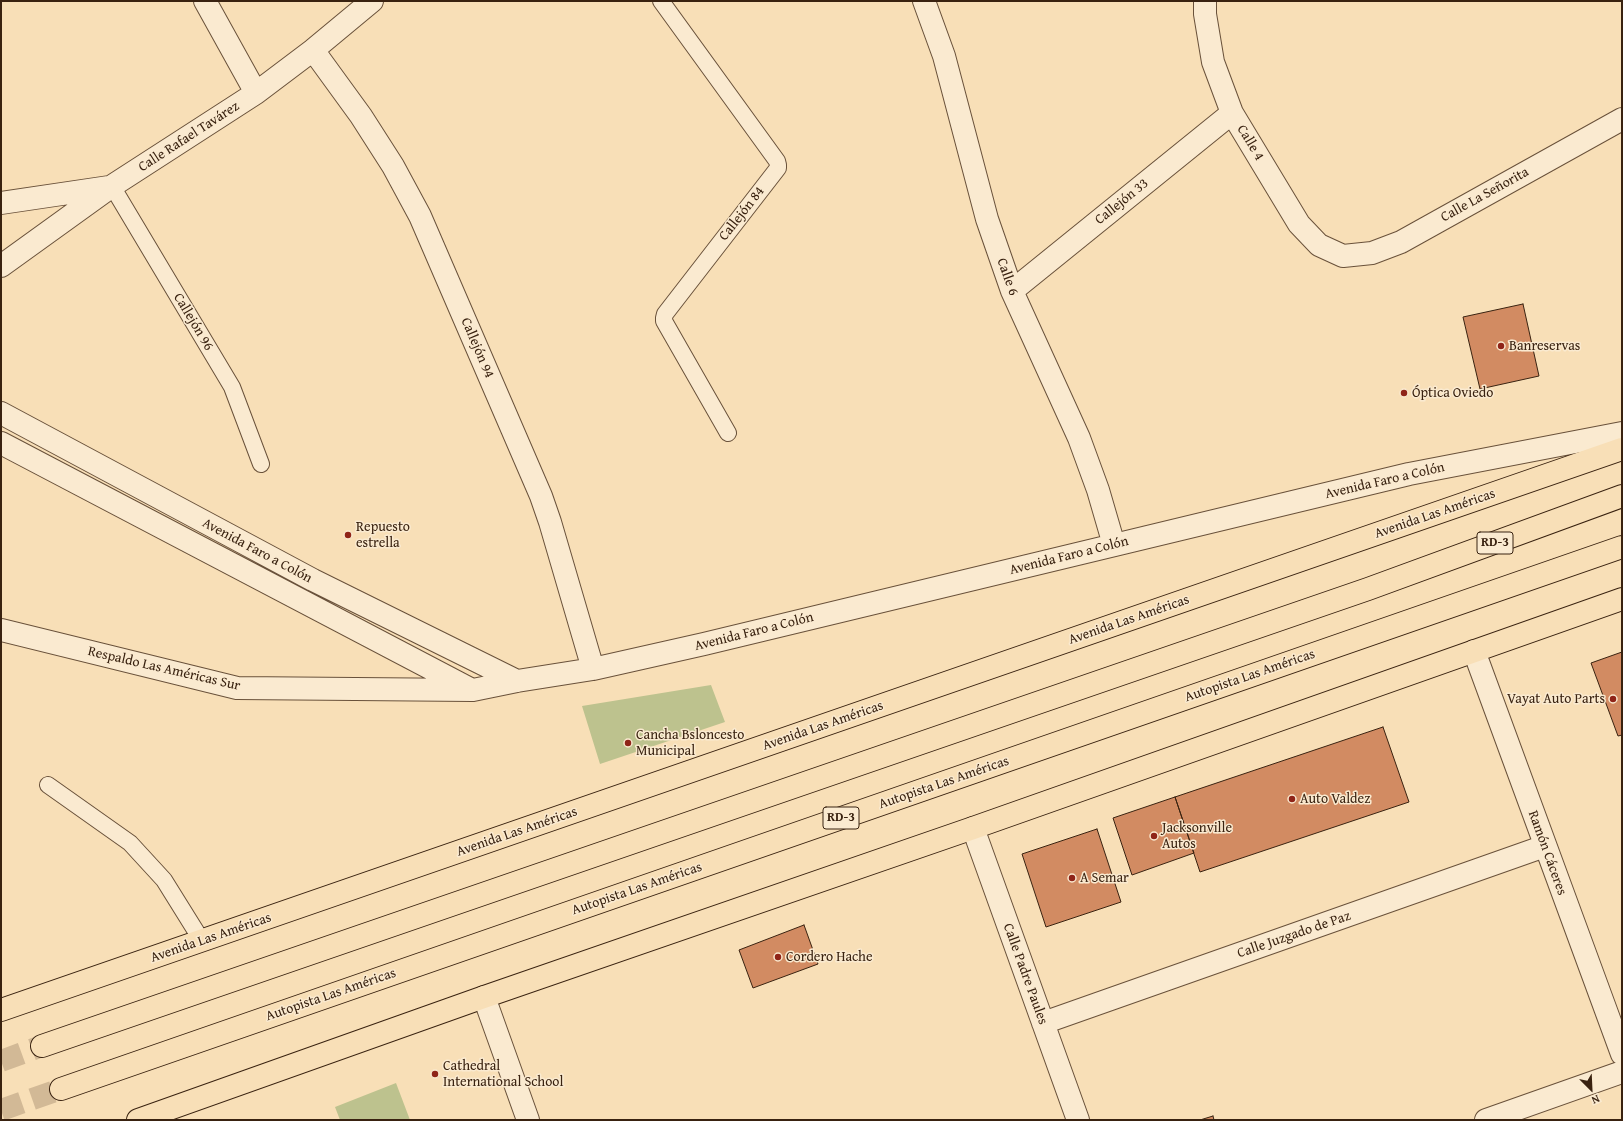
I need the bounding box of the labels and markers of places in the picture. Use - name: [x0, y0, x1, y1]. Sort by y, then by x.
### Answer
- place label: Banreservas: [1509, 338, 1580, 354]
- marker: Banreservas: [1496, 341, 1506, 351]
- place label: Óptica Oviedo: [1412, 385, 1493, 401]
- marker: Óptica Oviedo: [1399, 388, 1409, 398]
- place label: Repuesto estrella: [356, 519, 410, 552]
- marker: Repuesto estrella: [343, 530, 353, 540]
- place label: Vayat Auto Parts: [1507, 691, 1605, 707]
- marker: Vayat Auto Parts: [1608, 694, 1618, 704]
- place label: Cancha Bsloncesto Municipal: [636, 727, 744, 760]
- marker: Cancha Bsloncesto Municipal: [623, 738, 633, 748]
- place label: Auto Valdez: [1300, 791, 1370, 807]
- marker: Auto Valdez: [1287, 794, 1297, 804]
- place label: Jacksonville Autos: [1162, 820, 1232, 852]
- marker: Jacksonville Autos: [1149, 831, 1159, 841]
- place label: A Semar: [1080, 870, 1129, 886]
- marker: A Semar: [1067, 873, 1077, 883]
- place label: Cordero Hache: [786, 949, 873, 965]
- marker: Cordero Hache: [773, 952, 783, 962]
- place label: Cathedral International School: [443, 1058, 563, 1090]
- marker: Cathedral International School: [430, 1069, 440, 1079]

